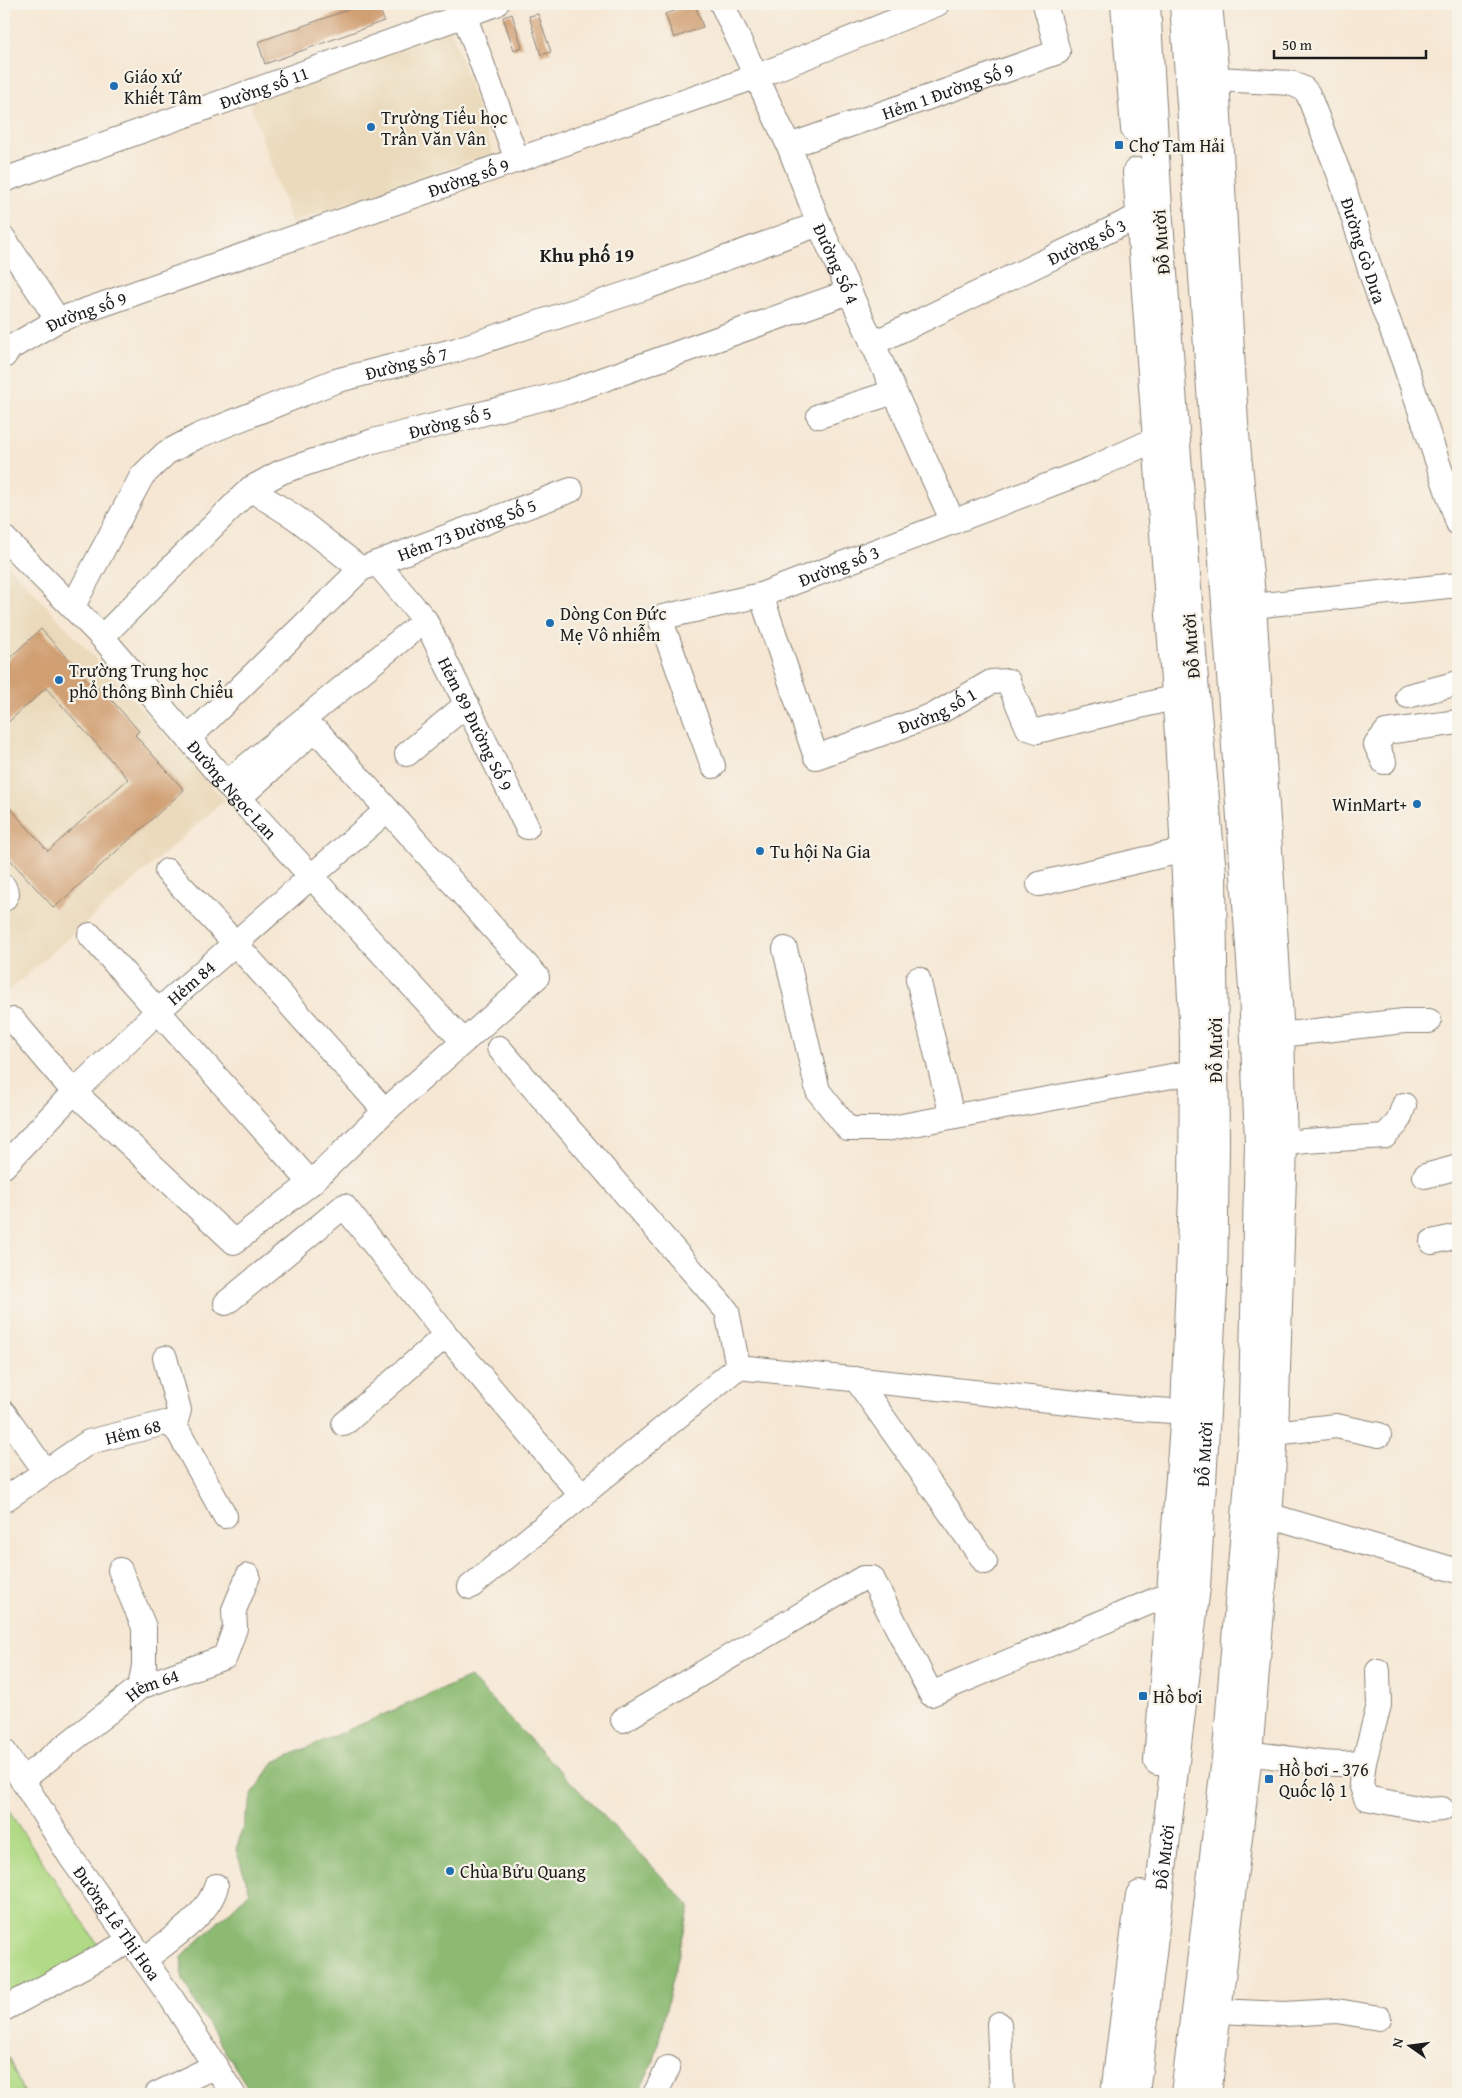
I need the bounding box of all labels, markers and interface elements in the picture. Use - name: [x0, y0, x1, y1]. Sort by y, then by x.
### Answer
- scale bar: [1274, 28, 1427, 60]
- text: 50 m: [1282, 34, 1313, 55]
- street label: Hẻm 1 Đường Số 9: [878, 55, 1017, 126]
- street label: Đường số 11: [216, 59, 312, 115]
- place label: Giáo xứ Khiết Tâm: [124, 63, 202, 111]
- marker: Giáo xứ Khiết Tâm: [108, 80, 120, 92]
- place label: Trường Tiểu học Trần Văn Vân: [381, 104, 508, 152]
- marker: Trường Tiểu học Trần Văn Vân: [365, 121, 377, 133]
- place label: Chợ Tam Hải: [1129, 132, 1225, 159]
- marker: Chợ Tam Hải: [1113, 139, 1125, 151]
- street label: Đường số 9: [424, 150, 513, 204]
- street label: Đường Gò Dưa: [1334, 194, 1394, 308]
- street label: Đỗ Mười: [1145, 208, 1177, 276]
- street label: Đường số 3: [1043, 211, 1130, 272]
- street label: Đường Số 4: [807, 219, 867, 308]
- district label: Khu phố 19: [540, 241, 634, 269]
- street label: Đường số 9: [40, 284, 130, 338]
- street label: Đường số 7: [362, 339, 451, 386]
- street label: Đường số 5: [406, 398, 494, 445]
- street label: Hẻm 73 Đường Số 5: [393, 491, 540, 568]
- street label: Đường số 3: [794, 538, 883, 593]
- place label: Dòng Con Đức Mẹ Vô nhiễm: [560, 600, 667, 648]
- street label: Đỗ Mười: [1175, 612, 1207, 680]
- marker: Dòng Con Đức Mẹ Vô nhiễm: [544, 617, 556, 629]
- street label: Hẻm 89 Đường Số 9: [432, 652, 521, 795]
- place label: Trường Trung học phổ thông Bình Chiểu: [69, 657, 233, 705]
- marker: Trường Trung học phổ thông Bình Chiểu: [53, 674, 65, 686]
- street label: Đường số 1: [894, 680, 981, 740]
- street label: Đường Ngọc Lan: [181, 734, 284, 845]
- place label: WinMart+: [1332, 791, 1407, 818]
- marker: WinMart+: [1411, 798, 1423, 810]
- place label: Tu hội Na Gia: [770, 838, 871, 865]
- marker: Tu hội Na Gia: [754, 845, 766, 857]
- street label: Hẻm 84: [161, 954, 221, 1011]
- street label: Đỗ Mười: [1202, 1017, 1229, 1083]
- street label: Hẻm 68: [102, 1411, 163, 1451]
- street label: Đỗ Mười: [1188, 1420, 1219, 1487]
- street label: Hẻm 64: [119, 1661, 182, 1708]
- place label: Hồ bơi: [1153, 1683, 1202, 1710]
- marker: Hồ bơi: [1137, 1690, 1149, 1702]
- place label: Hồ bơi - 376 Quốc lộ 1: [1279, 1756, 1369, 1804]
- marker: Hồ bơi - 376 Quốc lộ 1: [1263, 1773, 1275, 1785]
- street label: Đỗ Mười: [1146, 1823, 1181, 1891]
- place label: Chùa Bửu Quang: [460, 1858, 586, 1885]
- street label: Đường Lê Thị Hoa: [67, 1860, 168, 1986]
- marker: Chùa Bửu Quang: [444, 1865, 456, 1877]
- north arrow: [1384, 2020, 1434, 2070]
- text: N: [1387, 2035, 1408, 2050]

